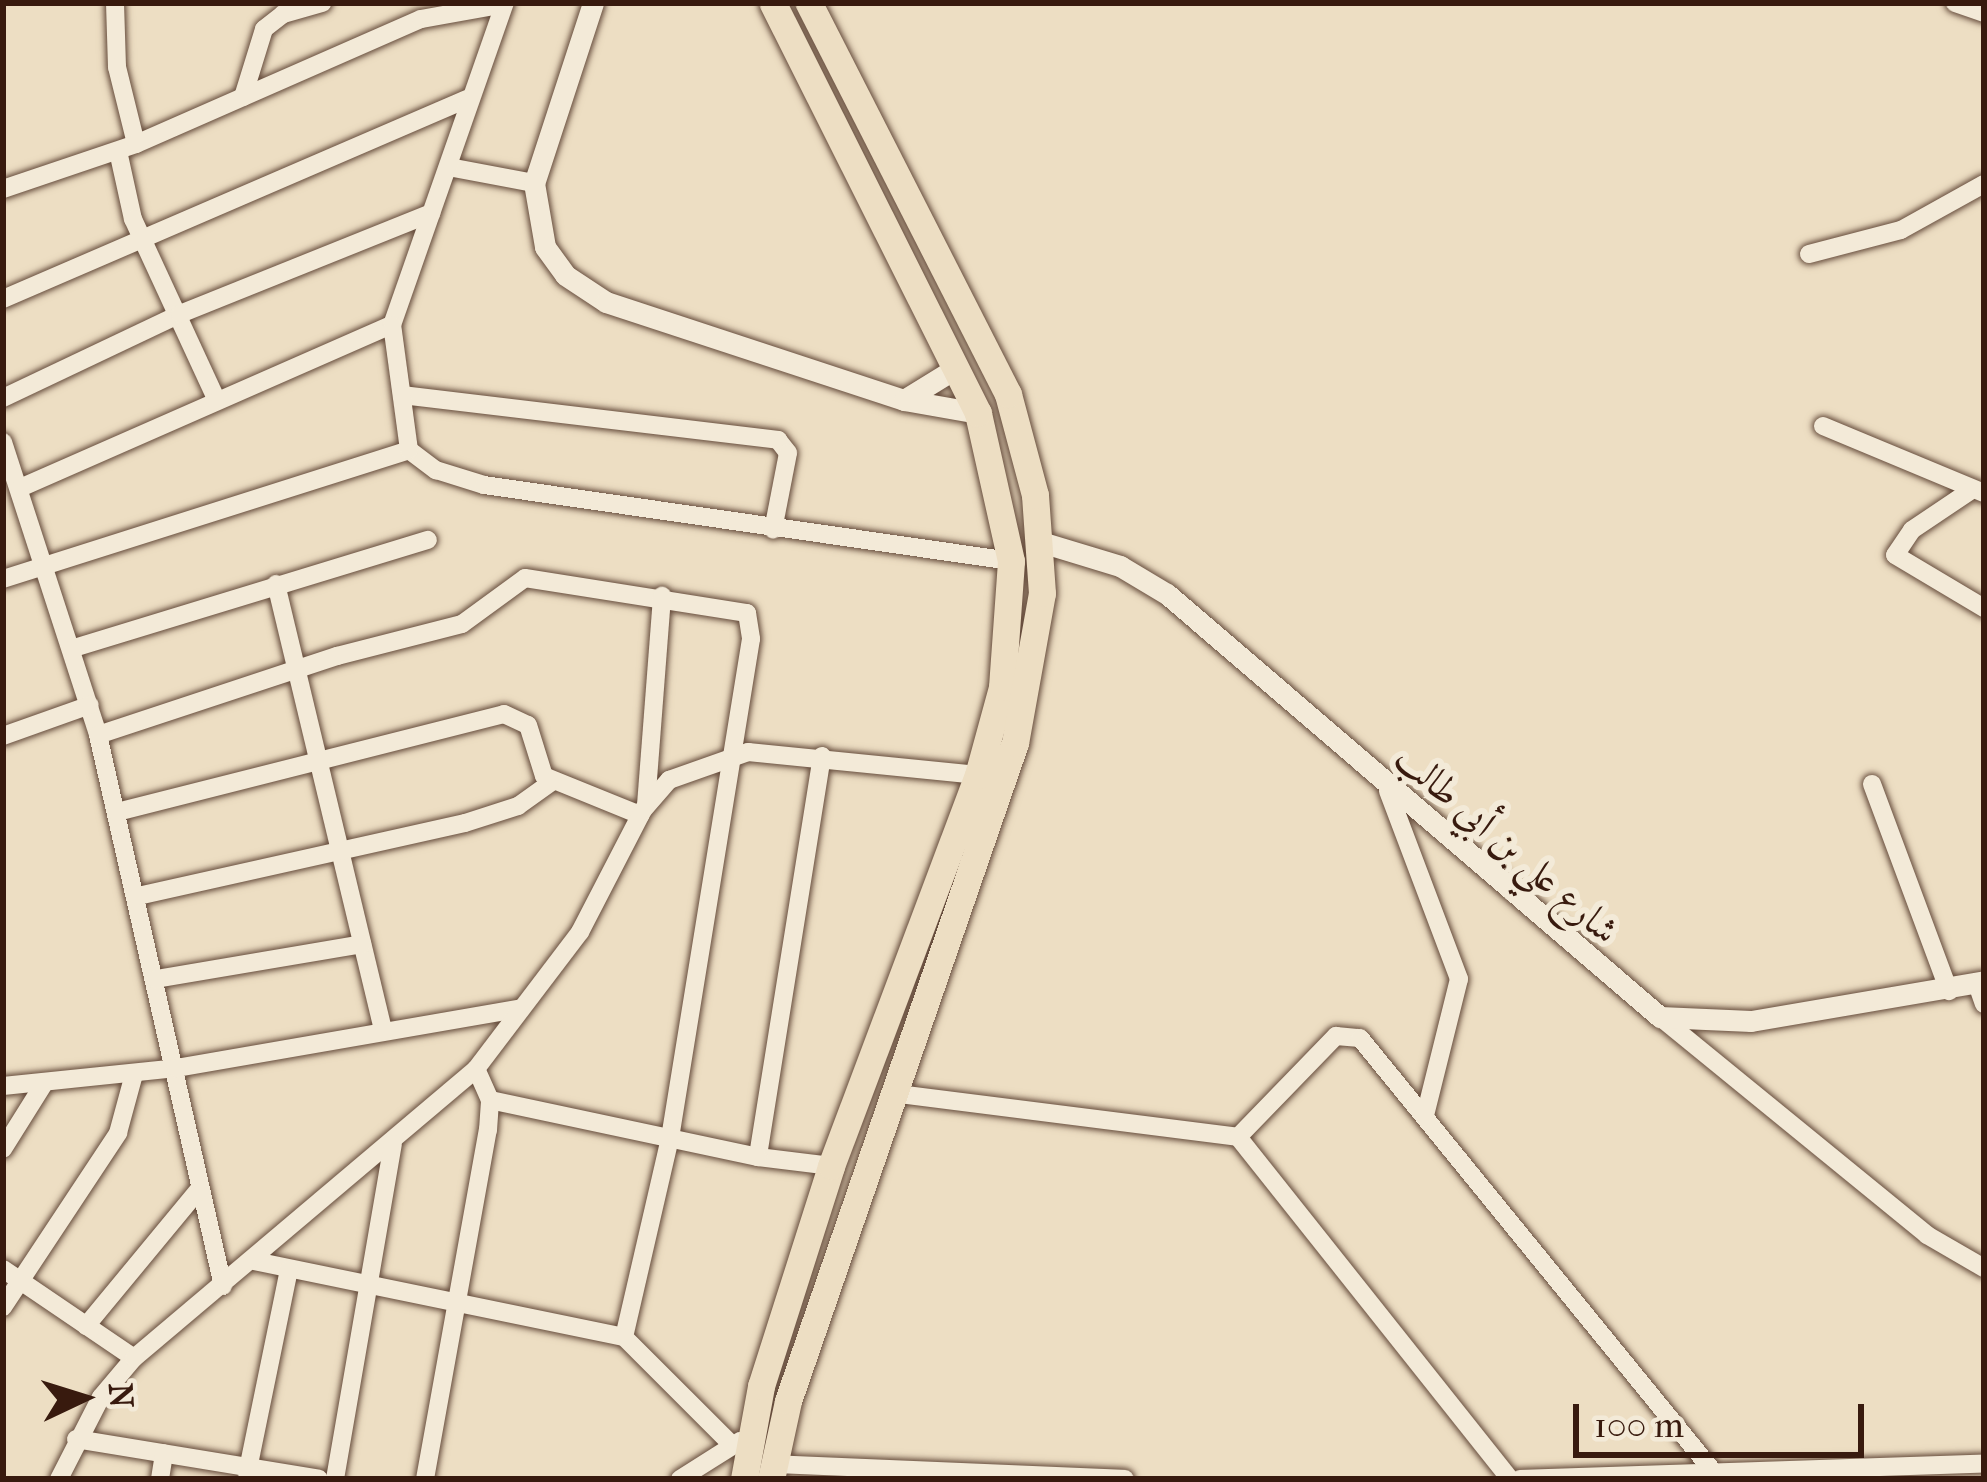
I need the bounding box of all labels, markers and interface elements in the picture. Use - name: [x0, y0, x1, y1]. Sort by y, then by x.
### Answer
- street label: شارع علي بن أبي طالب: [1385, 734, 1629, 954]
- north arrow: [24, 1338, 144, 1458]
- scale bar: [1579, 1380, 1870, 1454]
- text: N: [100, 1382, 141, 1409]
- text: 100 m: [1594, 1404, 1684, 1446]

